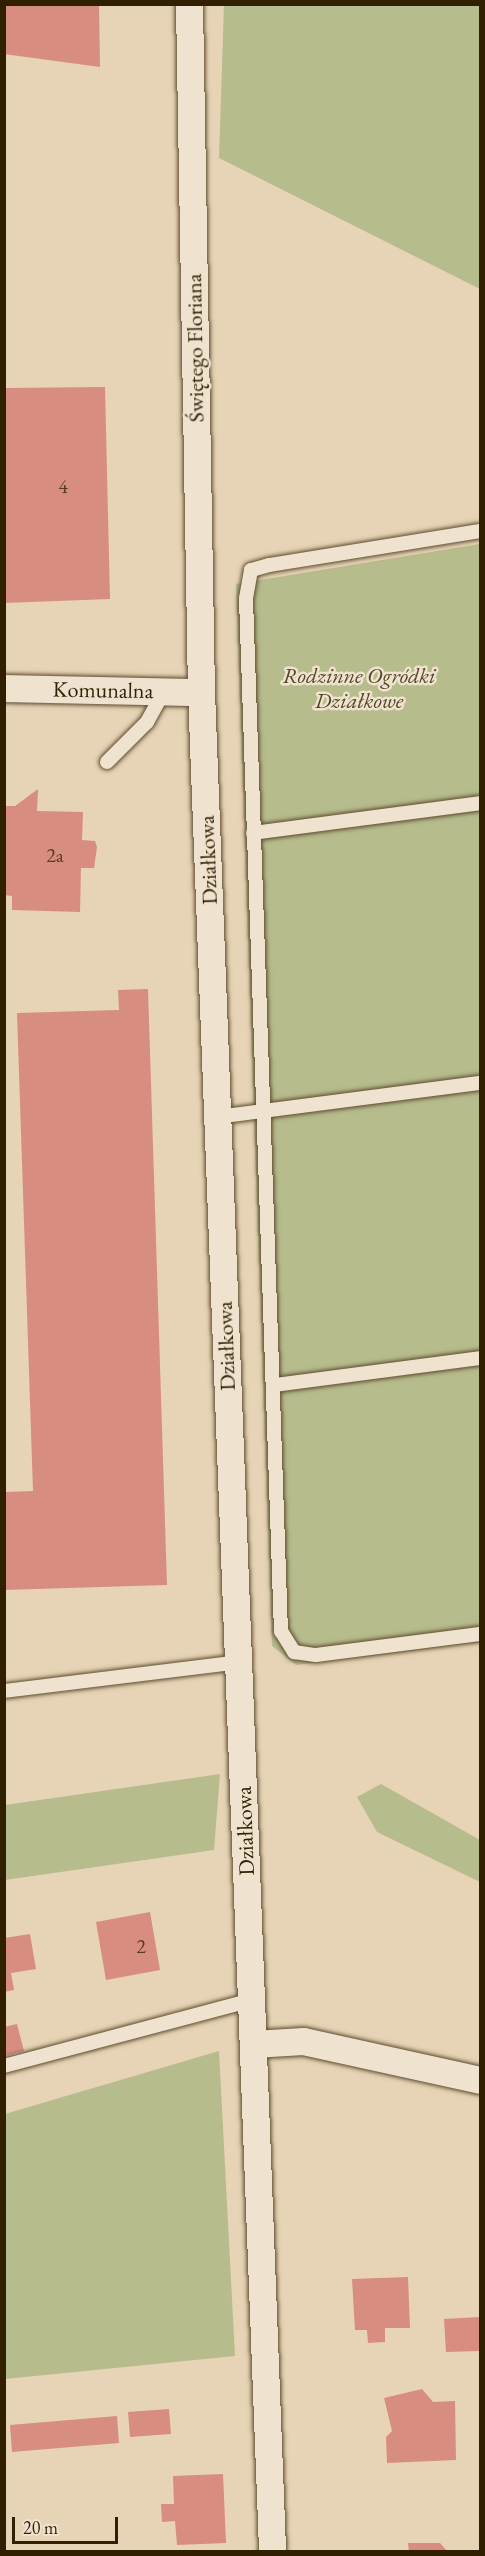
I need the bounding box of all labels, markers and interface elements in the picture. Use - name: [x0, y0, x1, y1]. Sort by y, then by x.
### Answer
- street label: Świętego Floriana: [181, 273, 209, 423]
- house number: 4: [58, 474, 68, 498]
- park label: Rodzinne Ogródki Działkowe: [282, 662, 436, 714]
- street label: Komunalna: [52, 676, 154, 704]
- street label: Działkowa: [193, 815, 223, 905]
- house number: 2a: [46, 843, 64, 867]
- street label: Działkowa: [211, 1301, 241, 1391]
- street label: Działkowa: [230, 1786, 260, 1876]
- house number: 2: [136, 1934, 146, 1958]
- scale bar: [15, 2505, 122, 2543]
- text: 20 m: [23, 2516, 58, 2539]

